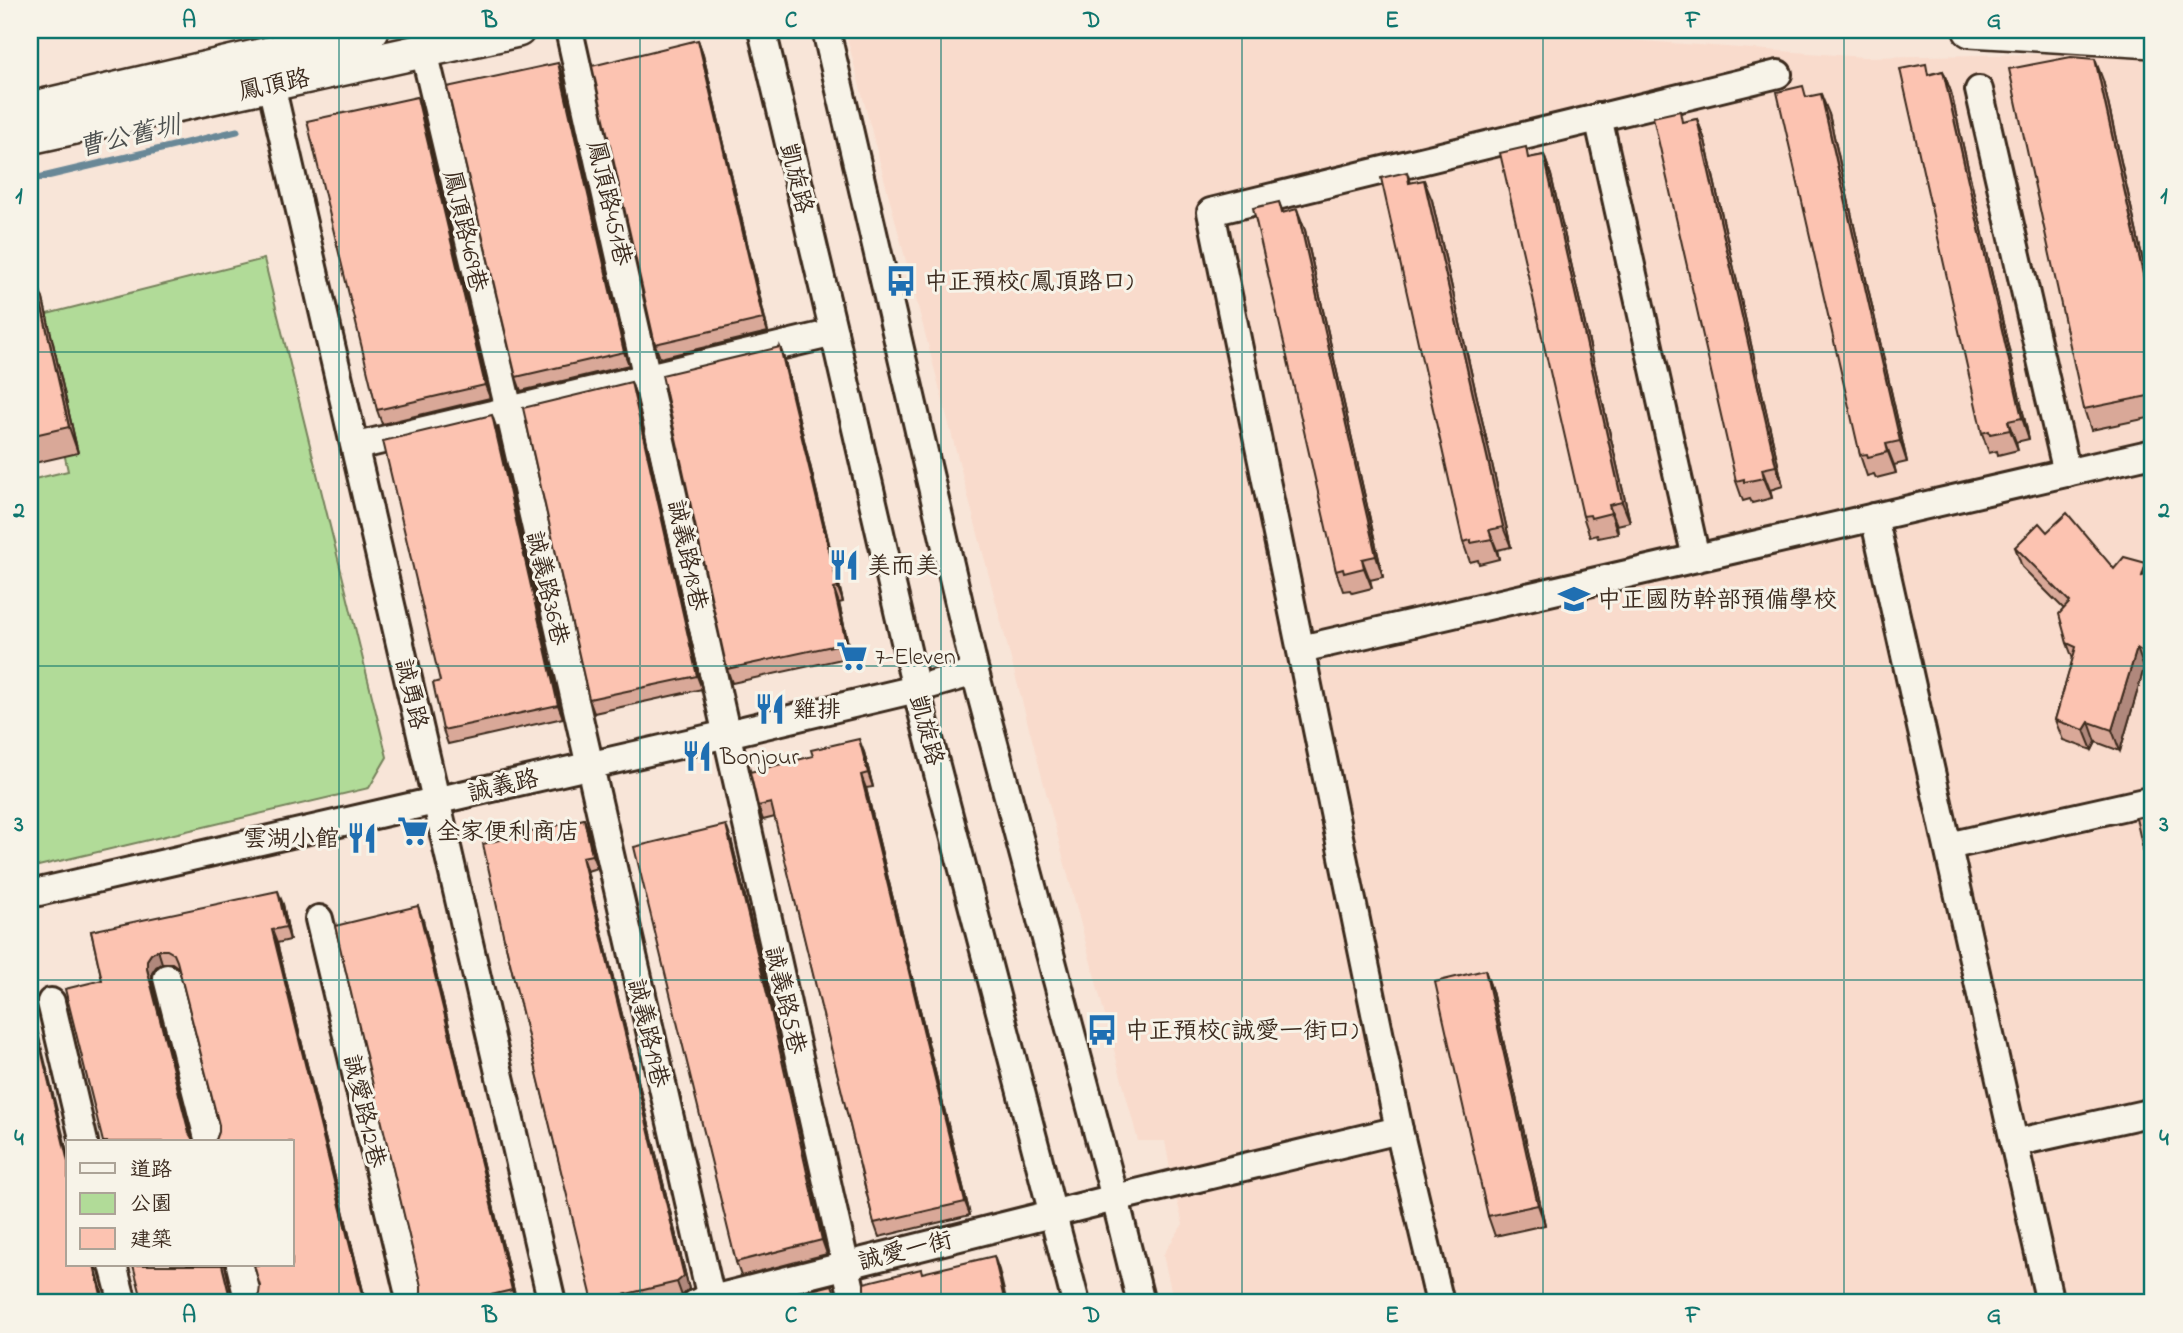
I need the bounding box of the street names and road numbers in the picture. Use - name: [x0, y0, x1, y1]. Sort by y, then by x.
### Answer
- street label: 鳳頂路: [236, 62, 313, 111]
- street label: 鳳頂路451巷: [576, 138, 639, 269]
- street label: 凱旋路: [769, 139, 820, 218]
- street label: 鳳頂路469巷: [433, 167, 495, 296]
- street label: 誠義路18巷: [657, 497, 714, 614]
- street label: 誠義路36巷: [515, 528, 576, 649]
- street label: 誠勇路: [384, 656, 435, 734]
- street label: 凱旋路: [898, 691, 951, 770]
- street label: 誠義路: [465, 762, 543, 813]
- street label: 誠義路5巷: [754, 943, 813, 1058]
- street label: 誠義路19巷: [617, 976, 676, 1092]
- street label: 誠愛路12巷: [333, 1051, 393, 1172]
- street label: 誠愛一街: [855, 1224, 956, 1281]

